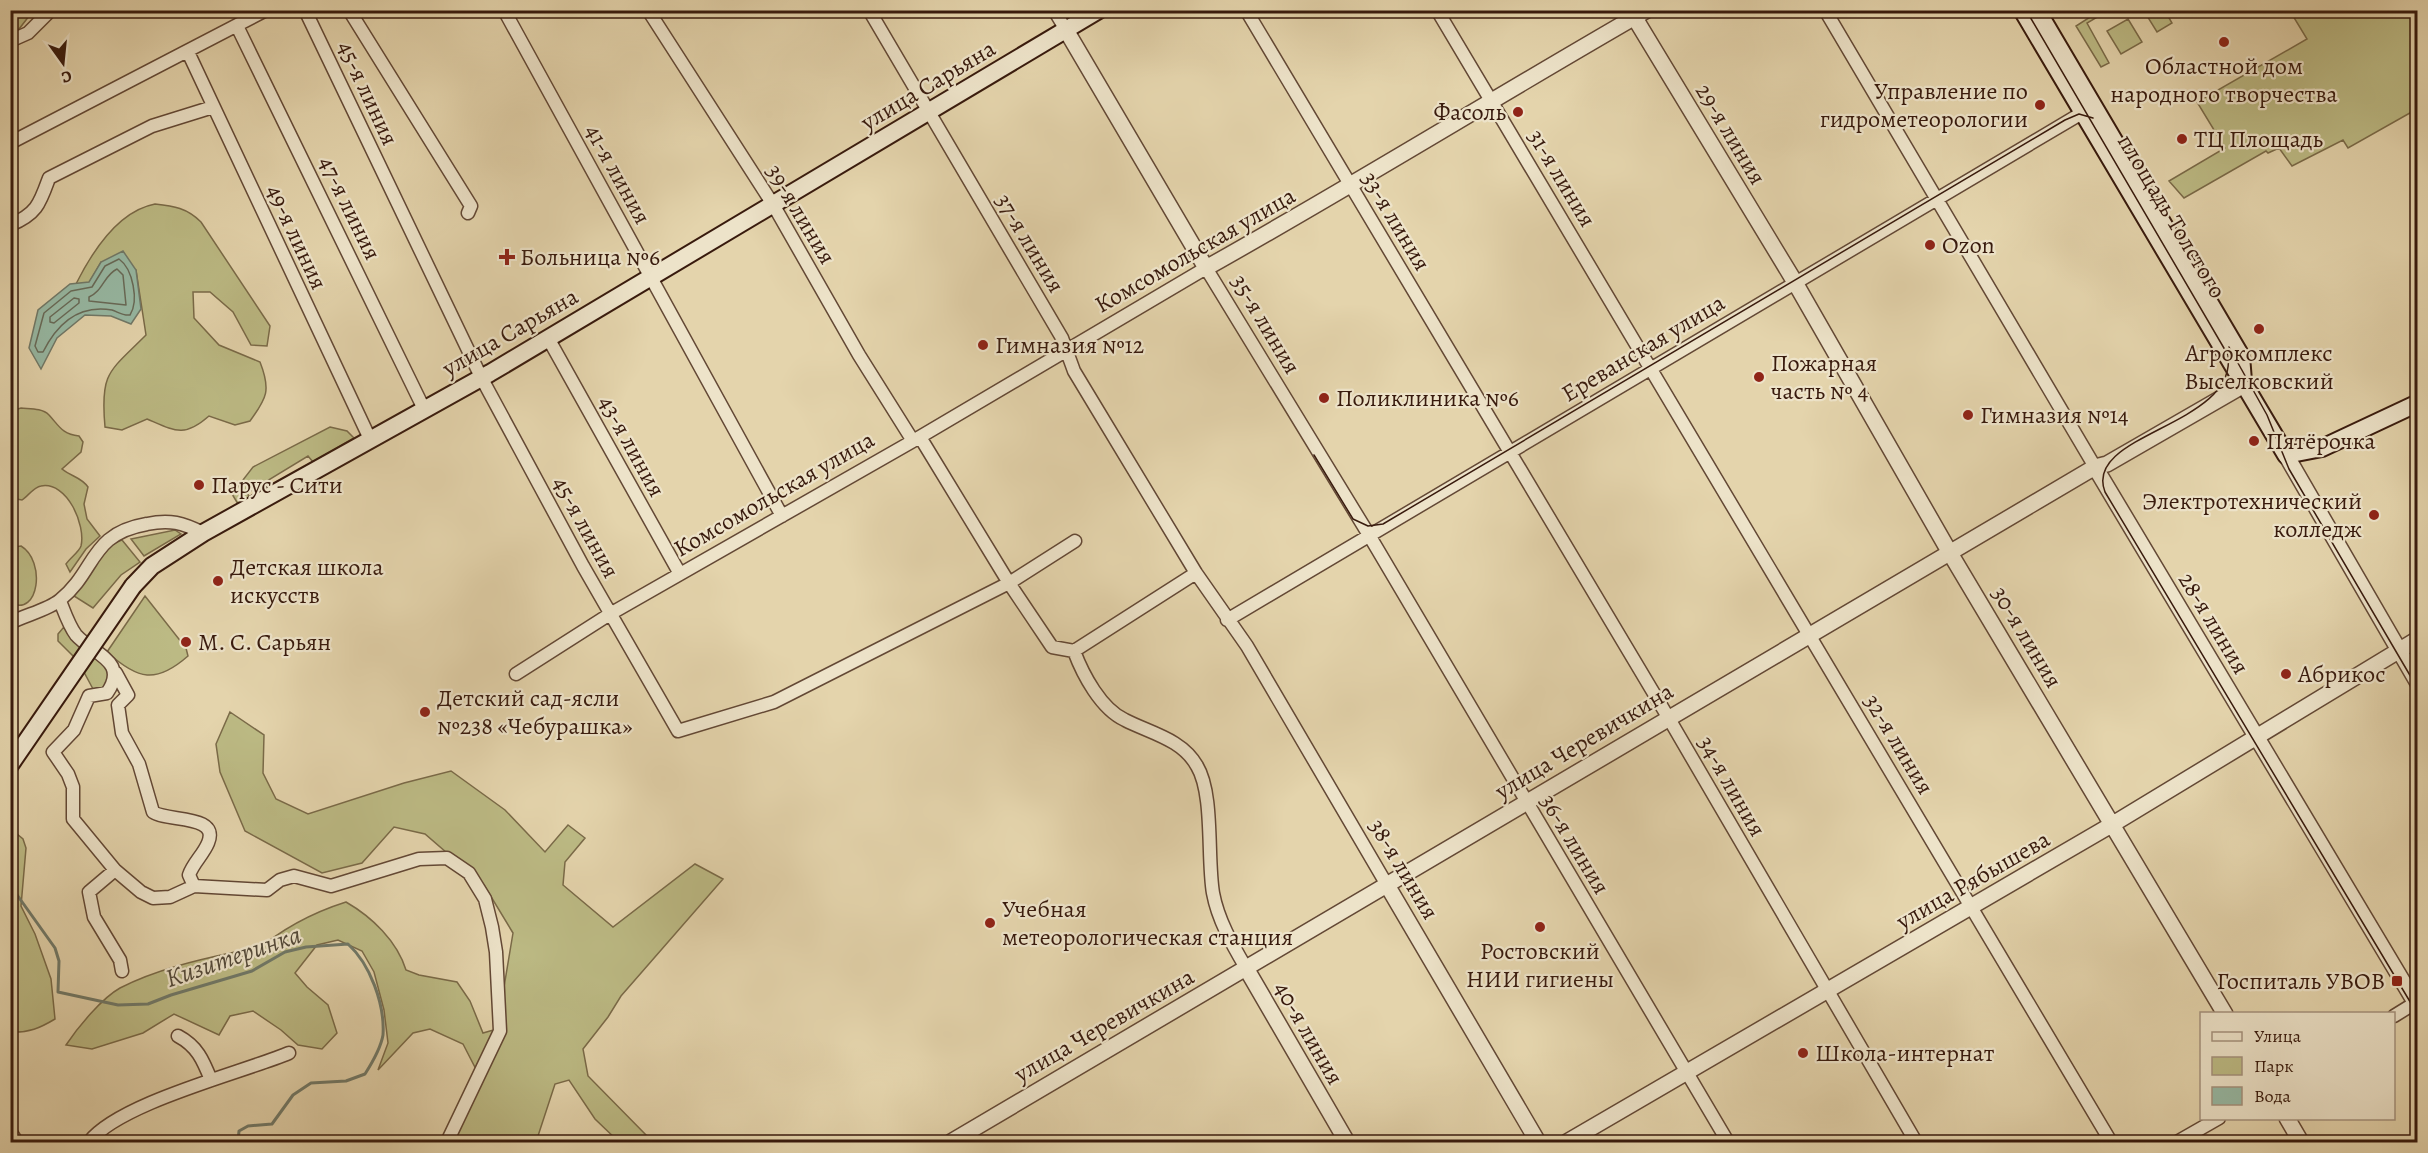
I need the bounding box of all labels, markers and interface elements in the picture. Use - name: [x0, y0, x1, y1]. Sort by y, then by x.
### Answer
- street label: улица Сарьяна: [854, 32, 1001, 138]
- north arrow: [33, 33, 93, 93]
- marker: Областной дом народного творчества: [2217, 35, 2231, 49]
- street label: 45-я линия: [330, 36, 406, 150]
- place label: Областной дом народного творчества: [2110, 50, 2338, 110]
- text: С: [59, 65, 74, 88]
- place label: Управление по гидрометеорологии: [1820, 75, 2028, 135]
- street label: 29-я линия: [1688, 77, 1774, 191]
- place label: Фасоль: [1433, 96, 1507, 128]
- marker: Управление по гидрометеорологии: [2033, 98, 2047, 112]
- marker: Фасоль: [1511, 105, 1525, 119]
- street label: 41-я линия: [577, 118, 659, 230]
- street label: 31-я линия: [1520, 123, 1604, 233]
- place label: ТЦ Площадь: [2194, 123, 2324, 155]
- street label: площадь Толстого: [2110, 128, 2234, 304]
- marker: ТЦ Площадь: [2175, 132, 2189, 146]
- street label: 47-я линия: [311, 151, 389, 265]
- street label: 39-я линия: [759, 158, 843, 270]
- street label: 33-я линия: [1354, 165, 1438, 277]
- street label: 49-я линия: [259, 179, 335, 295]
- street label: Комсомольская улица: [1089, 179, 1301, 321]
- street label: 37-я линия: [988, 187, 1072, 299]
- place label: Ozon: [1942, 229, 1995, 261]
- marker: Ozon: [1923, 238, 1937, 252]
- place label: Больница №6: [520, 241, 660, 273]
- marker: Больница №6: [498, 248, 516, 266]
- street label: 35-я линия: [1224, 268, 1308, 380]
- street label: улица Сарьяна: [435, 280, 584, 384]
- street label: Ереванская улица: [1555, 287, 1731, 409]
- marker: Агрокомплекс Выселковский: [2252, 322, 2266, 336]
- place label: Гимназия №12: [995, 329, 1144, 361]
- place label: Агрокомплекс Выселковский: [2184, 337, 2334, 397]
- marker: Гимназия №12: [976, 338, 990, 352]
- place label: Пожарная часть № 4: [1771, 347, 1877, 407]
- marker: Пожарная часть № 4: [1752, 370, 1766, 384]
- place label: Поликлиника №6: [1336, 382, 1519, 414]
- street label: 43-я линия: [591, 389, 673, 503]
- marker: Поликлиника №6: [1317, 391, 1331, 405]
- place label: Гимназия №14: [1980, 399, 2129, 431]
- marker: Гимназия №14: [1961, 408, 1975, 422]
- street label: Комсомольская улица: [668, 423, 880, 565]
- place label: Пятёрочка: [2266, 425, 2376, 457]
- marker: Пятёрочка: [2247, 434, 2261, 448]
- place label: Парус - Сити: [211, 469, 343, 501]
- street label: 45-я линия: [545, 470, 627, 584]
- marker: Парус - Сити: [192, 478, 206, 492]
- place label: Электротехнический колледж: [2142, 485, 2362, 545]
- marker: Электротехнический колледж: [2367, 508, 2381, 522]
- place label: Детская школа искусств: [230, 551, 383, 611]
- street label: 28-я линия: [2171, 566, 2257, 680]
- marker: Детская школа искусств: [211, 574, 225, 588]
- street label: 30-я линия: [1984, 580, 2070, 694]
- place label: М. С. Сарьян: [198, 626, 331, 658]
- marker: М. С. Сарьян: [179, 635, 193, 649]
- place label: Абрикос: [2297, 658, 2386, 690]
- marker: Абрикос: [2279, 667, 2293, 681]
- street label: улица Черевичкина: [1488, 675, 1679, 807]
- place label: Детский сад-ясли №238 «Чебурашка»: [437, 682, 632, 742]
- street label: 32-я линия: [1856, 688, 1942, 800]
- marker: Детский сад-ясли №238 «Чебурашка»: [418, 705, 432, 719]
- street label: 34-я линия: [1690, 730, 1774, 842]
- street label: 36-я линия: [1533, 788, 1617, 900]
- street label: 38-я линия: [1361, 813, 1447, 925]
- street label: улица Рябышева: [1889, 823, 2056, 937]
- place label: Учебная метеорологическая станция: [1002, 893, 1293, 953]
- marker: Учебная метеорологическая станция: [983, 916, 997, 930]
- water label: Кизитеринка: [161, 917, 306, 996]
- marker: Ростовский НИИ гигиены: [1533, 920, 1547, 934]
- place label: Ростовский НИИ гигиены: [1466, 935, 1614, 995]
- street label: улица Черевичкина: [1007, 960, 1200, 1090]
- place label: Госпиталь УВОВ: [2217, 965, 2385, 997]
- marker: Госпиталь УВОВ: [2390, 974, 2404, 988]
- street label: 40-я линия: [1267, 976, 1351, 1090]
- legend: [2200, 1012, 2395, 1120]
- text: Улица: [2254, 1024, 2302, 1048]
- place label: Школа-интернат: [1815, 1037, 1995, 1069]
- marker: Школа-интернат: [1796, 1046, 1810, 1060]
- text: Парк: [2254, 1054, 2294, 1078]
- text: Вода: [2254, 1084, 2292, 1108]

